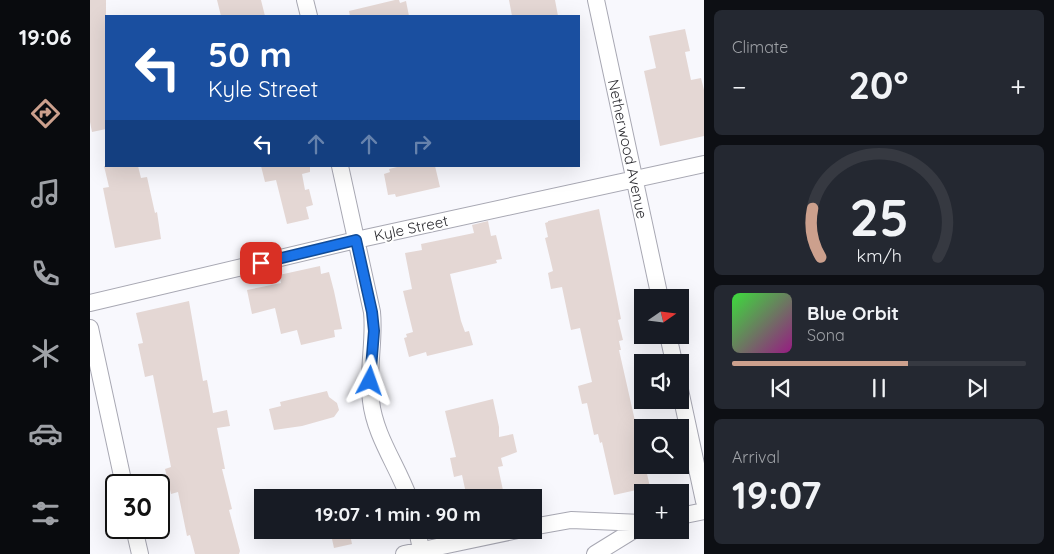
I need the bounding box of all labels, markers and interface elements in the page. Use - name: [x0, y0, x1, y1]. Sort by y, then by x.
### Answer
- text: 19:06: [19, 23, 71, 51]
- text: 50 m: [208, 32, 292, 76]
- icon: left: [125, 35, 190, 100]
- text: Climate: [732, 37, 788, 57]
- text: 20°: [848, 61, 908, 109]
- text: −: [732, 69, 747, 104]
- text: +: [1010, 69, 1026, 104]
- text: Kyle Street: [208, 75, 318, 103]
- street label: Netherwood Avenue: [604, 78, 652, 220]
- icon: directions: [28, 96, 63, 131]
- icon: left: [249, 130, 277, 158]
- icon: ahead: [302, 130, 330, 158]
- icon: ahead: [355, 130, 383, 158]
- icon: right: [408, 130, 436, 158]
- icon: music: [28, 176, 63, 211]
- text: 25: [849, 184, 909, 249]
- street label: Kyle Street: [372, 211, 450, 245]
- pin: [240, 242, 282, 284]
- text: km/h: [856, 244, 902, 266]
- icon: arrive: [247, 249, 275, 277]
- icon: phone: [28, 256, 63, 291]
- north arrow: [634, 289, 689, 344]
- map controls: [634, 289, 689, 539]
- text: Blue Orbit: [807, 301, 899, 325]
- text: Sona: [807, 325, 845, 345]
- icon: climate: [28, 336, 63, 371]
- position arrow: [343, 354, 395, 406]
- button: sound: [634, 354, 689, 409]
- icon: previous: [767, 374, 795, 402]
- icon: pause: [865, 374, 893, 402]
- icon: next: [963, 374, 991, 402]
- icon: car: [28, 416, 63, 451]
- button: search: [634, 419, 689, 474]
- text: Arrival: [732, 447, 780, 467]
- text: 19:07: [732, 471, 821, 519]
- speed limit sign: 30: [105, 474, 170, 539]
- button: +: [634, 484, 689, 539]
- icon: filters: [28, 496, 63, 531]
- text: 19:07 · 1 min · 90 m: [315, 502, 481, 526]

